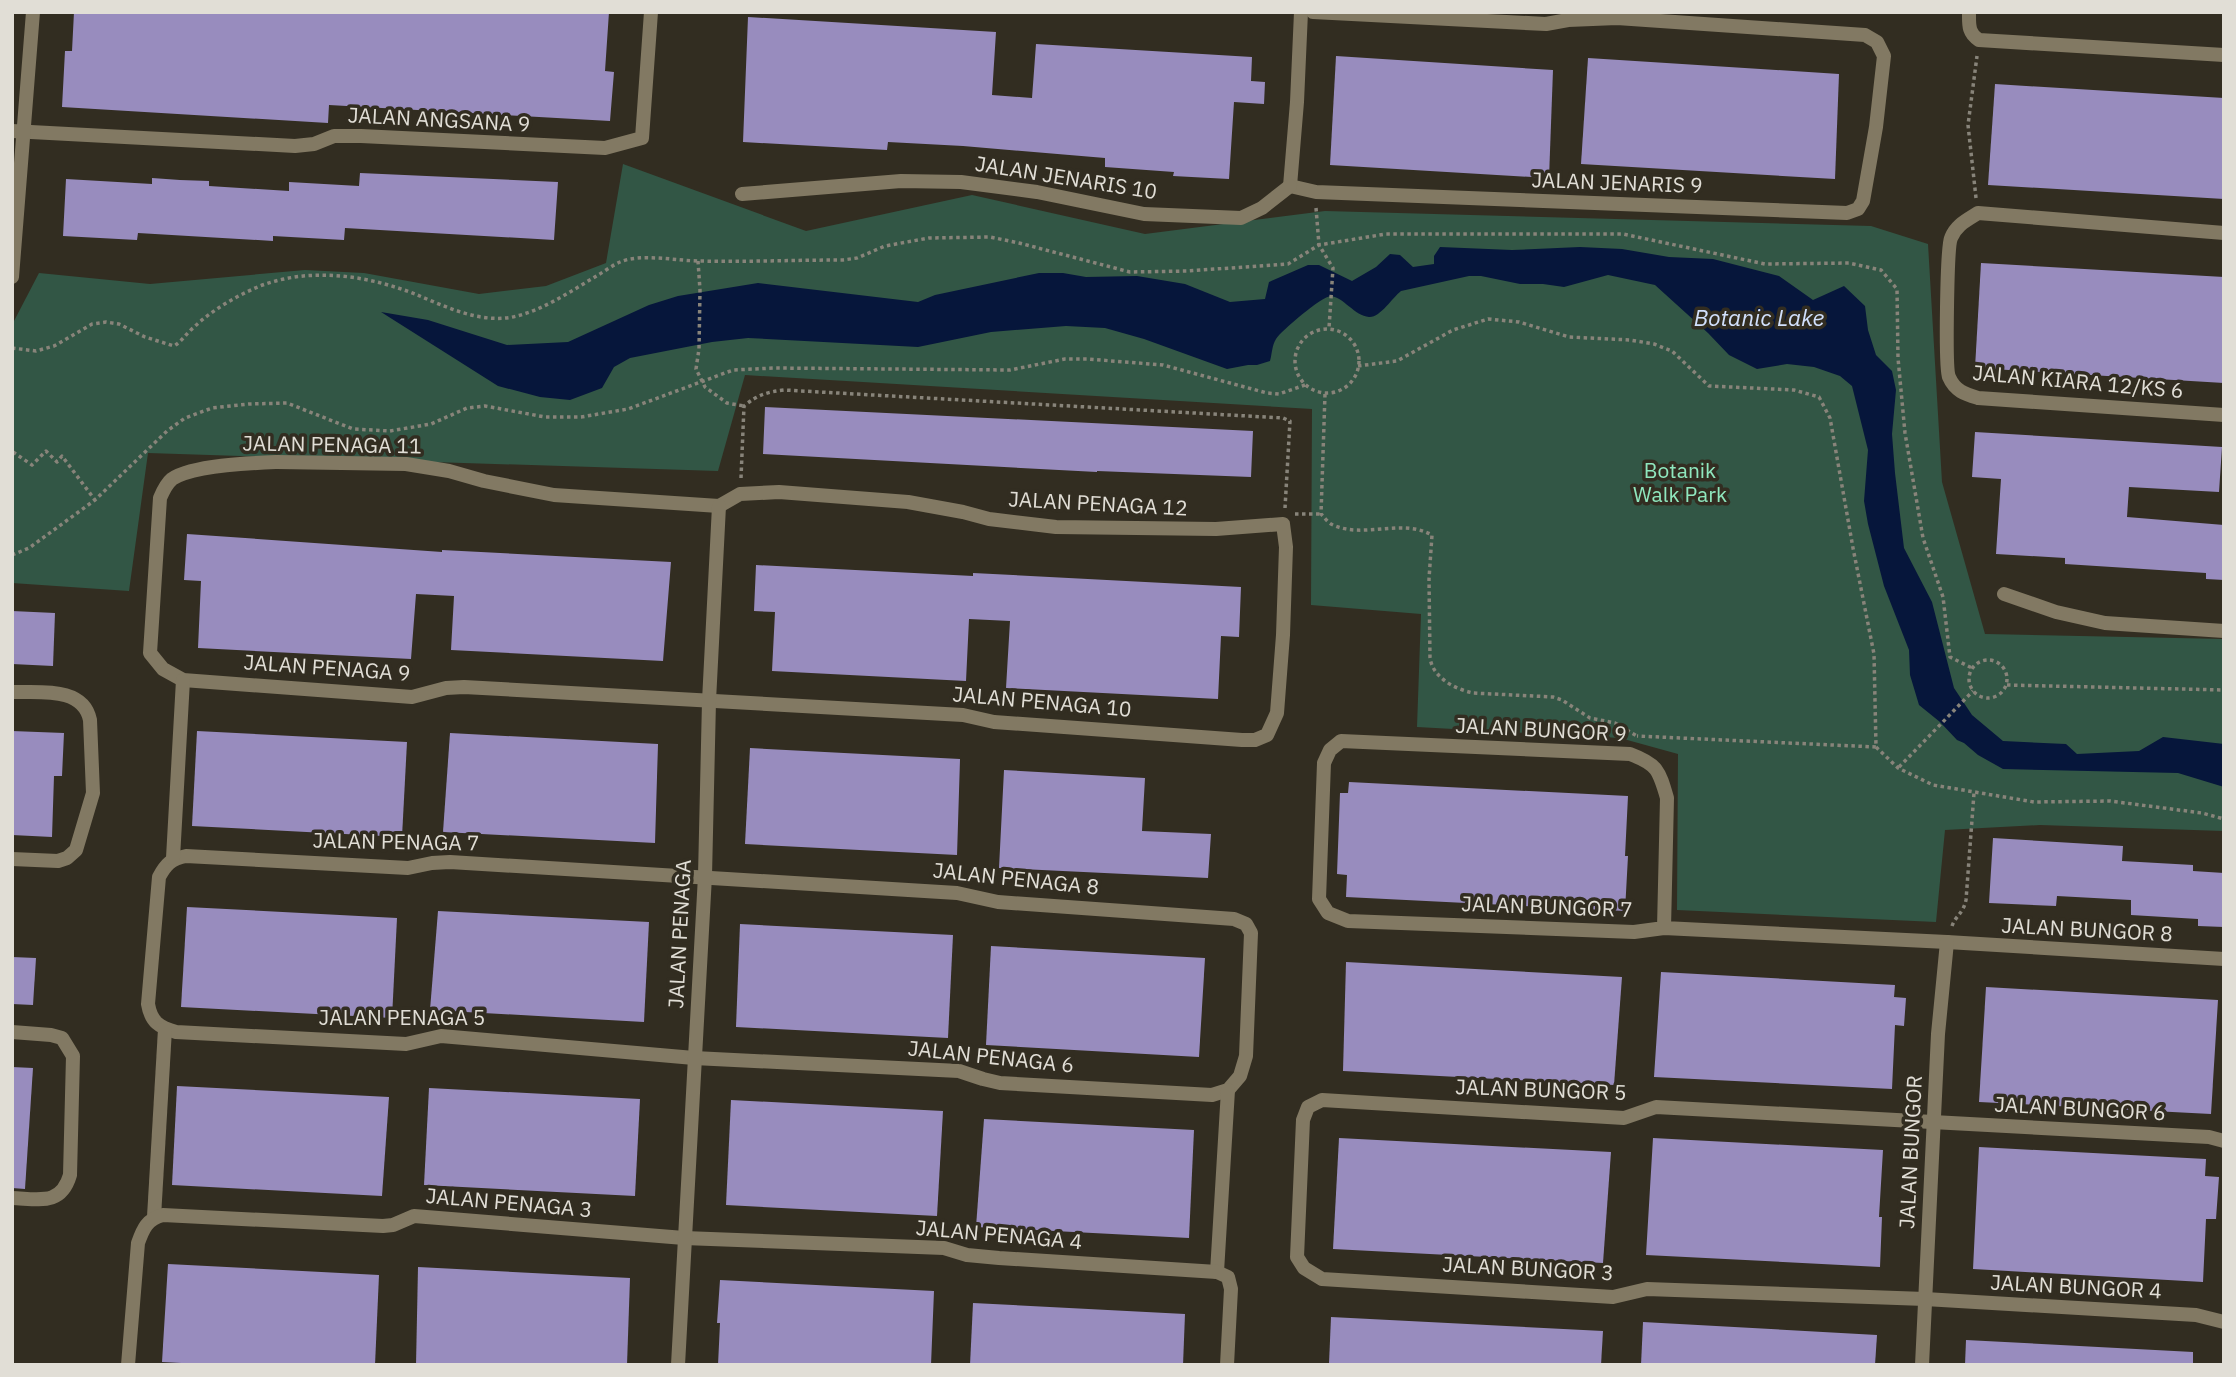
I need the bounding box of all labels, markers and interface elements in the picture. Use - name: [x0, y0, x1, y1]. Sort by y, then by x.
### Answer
- street label: JALAN ANGSANA 9: [347, 100, 531, 138]
- street label: JALAN JENARIS 10: [973, 149, 1159, 205]
- street label: JALAN JENARIS 9: [1531, 165, 1703, 199]
- water label: Botanic Lake: [1694, 302, 1825, 332]
- street label: JALAN KIARA 12/KS 6: [1972, 358, 2185, 404]
- street label: JALAN PENAGA 11: [242, 428, 422, 460]
- park label: Botanik Walk Park: [1633, 456, 1727, 508]
- street label: JALAN PENAGA 12: [1008, 484, 1188, 522]
- street label: JALAN PENAGA 9: [243, 647, 411, 687]
- street label: JALAN PENAGA 10: [952, 679, 1133, 723]
- street label: JALAN BUNGOR 9: [1455, 711, 1627, 747]
- street label: JALAN PENAGA 7: [312, 826, 480, 856]
- street label: JALAN PENAGA 8: [932, 855, 1101, 901]
- street label: JALAN PENAGA: [661, 859, 697, 1009]
- street label: JALAN BUNGOR 7: [1461, 889, 1633, 923]
- street label: JALAN BUNGOR 8: [2001, 911, 2173, 947]
- street label: JALAN PENAGA 5: [319, 1003, 485, 1031]
- street label: JALAN PENAGA 6: [907, 1033, 1076, 1079]
- street label: JALAN BUNGOR 5: [1455, 1072, 1627, 1106]
- street label: JALAN BUNGOR: [1892, 1074, 1928, 1230]
- street label: JALAN BUNGOR 6: [1994, 1090, 2166, 1126]
- street label: JALAN PENAGA 3: [425, 1181, 593, 1223]
- street label: JALAN PENAGA 4: [915, 1213, 1083, 1255]
- street label: JALAN BUNGOR 3: [1442, 1250, 1614, 1286]
- street label: JALAN BUNGOR 4: [1990, 1268, 2162, 1304]

